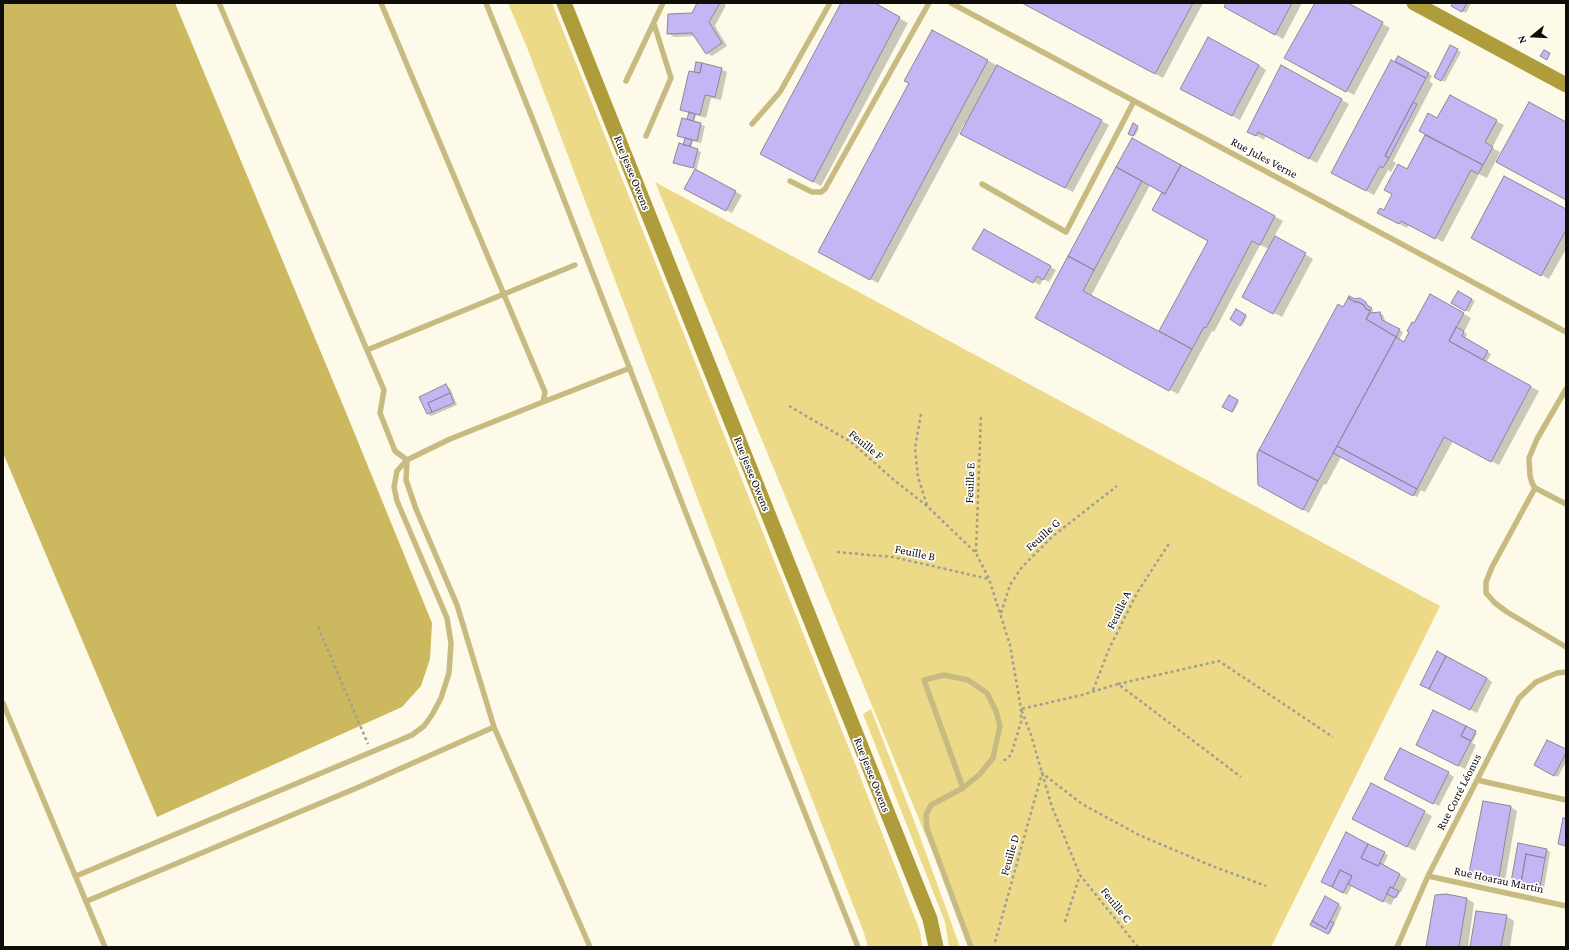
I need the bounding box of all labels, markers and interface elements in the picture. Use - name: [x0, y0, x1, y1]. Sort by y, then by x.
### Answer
- north arrow: [1513, 16, 1553, 56]
- text: N: [1515, 34, 1528, 45]
- street label: Rue Jesse Owens: [610, 134, 654, 212]
- street label: Rue Jules Verne: [1228, 134, 1300, 182]
- street label: Feuille F: [846, 427, 886, 463]
- street label: Rue Jesse Owens: [730, 435, 774, 513]
- street label: Feuille E: [962, 462, 978, 504]
- street label: Feuille G: [1023, 516, 1063, 554]
- street label: Feuille B: [894, 542, 936, 564]
- street label: Feuille A: [1104, 588, 1134, 632]
- street label: Rue Jesse Owens: [850, 736, 894, 814]
- street label: Rue Corré Léonus: [1434, 751, 1484, 833]
- street label: Feuille D: [997, 833, 1023, 877]
- street label: Rue Hoarau Martin: [1453, 863, 1545, 897]
- street label: Feuille C: [1097, 884, 1135, 926]

